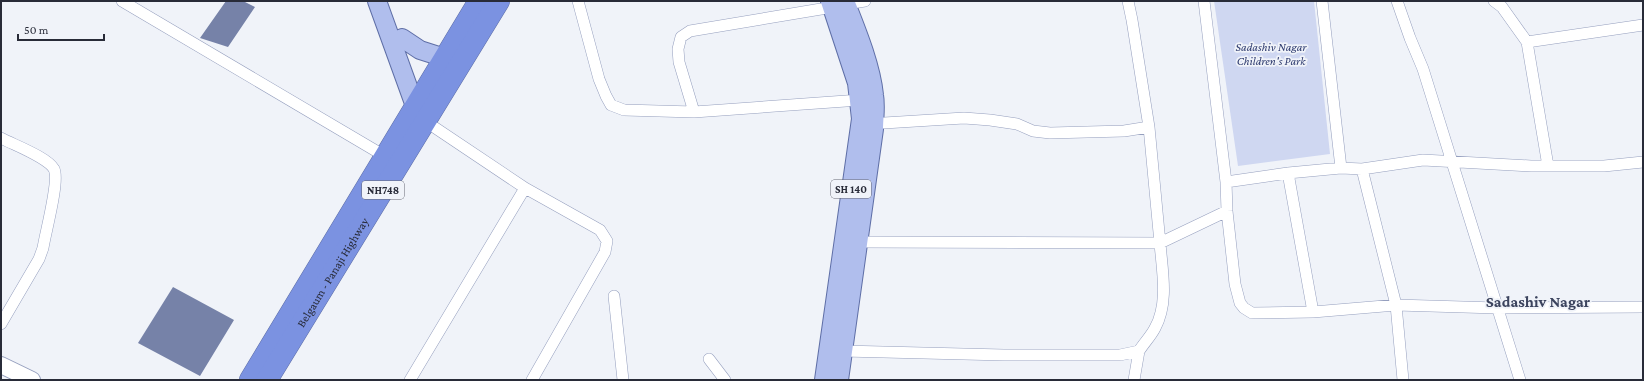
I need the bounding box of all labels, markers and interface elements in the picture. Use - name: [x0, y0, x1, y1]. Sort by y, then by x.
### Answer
- scale bar: [18, 16, 104, 42]
- text: 50 m: [24, 23, 49, 37]
- park label: Sadashiv Nagar Children's Park: [1235, 40, 1307, 68]
- road number: SH 140: [831, 180, 871, 198]
- road number: NH748: [362, 181, 404, 199]
- street label: Belgaum - Panaji Highway: [294, 215, 372, 330]
- district label: Sadashiv Nagar: [1486, 293, 1591, 310]

